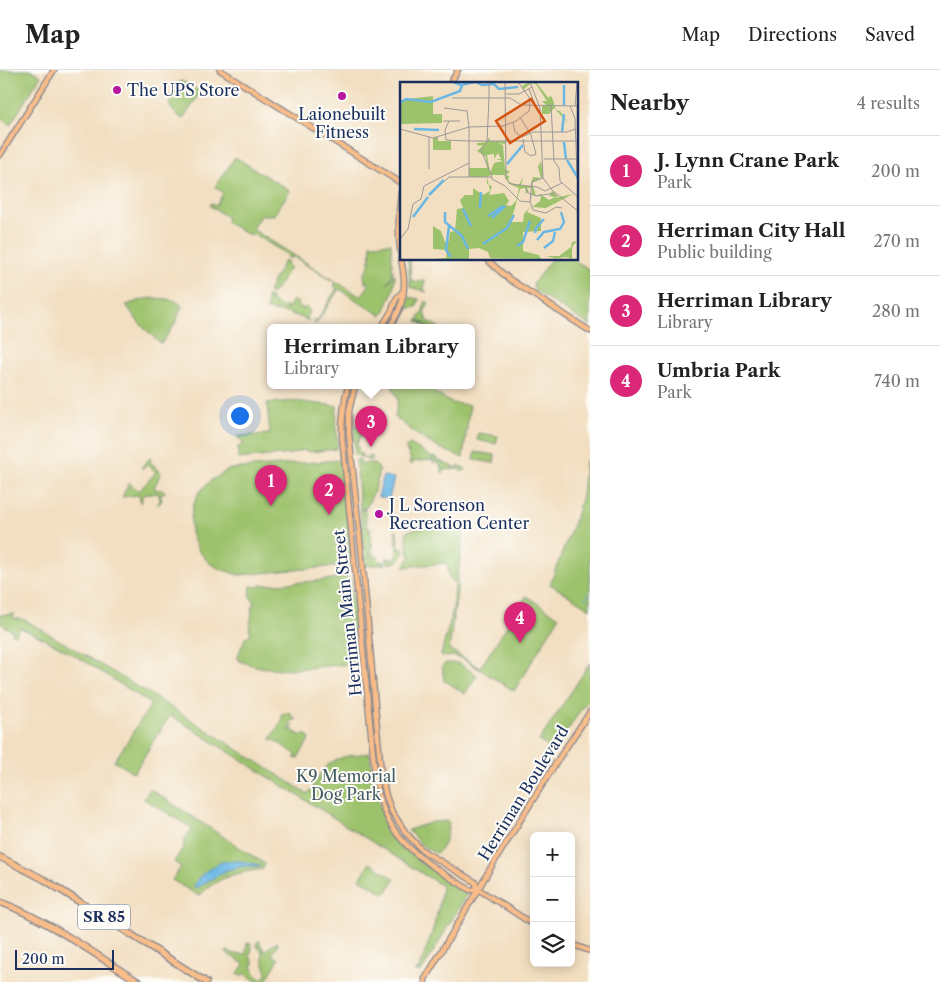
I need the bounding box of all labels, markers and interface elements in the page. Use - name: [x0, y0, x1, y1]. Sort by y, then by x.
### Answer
- text: Map: [25, 20, 80, 49]
- text: Map: [681, 24, 720, 46]
- text: Directions: [748, 24, 837, 46]
- text: Saved: [865, 24, 915, 46]
- place label: The UPS Store: [127, 80, 240, 100]
- inset map: [400, 82, 578, 260]
- marker: The UPS Store: [111, 84, 123, 96]
- marker: Laionebuilt Fitness: [336, 90, 348, 102]
- text: Nearby: [610, 90, 689, 115]
- text: 4 results: [857, 93, 920, 113]
- place label: Laionebuilt Fitness: [298, 104, 386, 142]
- text: J. Lynn Crane Park: [657, 149, 839, 172]
- text: 1: [622, 161, 630, 181]
- text: 200 m: [871, 161, 920, 181]
- text: Park: [657, 172, 692, 192]
- text: Herriman City Hall: [657, 219, 846, 242]
- text: 2: [621, 231, 631, 251]
- text: 270 m: [874, 231, 920, 251]
- text: Public building: [657, 242, 772, 262]
- text: Herriman Library: [657, 289, 832, 312]
- text: 3: [621, 301, 631, 321]
- text: 280 m: [872, 301, 920, 321]
- text: Library: [657, 312, 713, 332]
- popup: [267, 324, 475, 389]
- text: Herriman Library: [284, 335, 458, 358]
- text: Library: [284, 358, 339, 378]
- text: Umbria Park: [657, 359, 780, 382]
- text: 4: [621, 371, 631, 391]
- text: 740 m: [874, 371, 920, 391]
- text: Park: [657, 382, 692, 402]
- your location: [227, 403, 253, 429]
- pin: 3: [355, 406, 387, 447]
- pin: 1: [255, 465, 287, 506]
- pin: 2: [313, 474, 345, 515]
- place label: J L Sorenson Recreation Center: [386, 495, 529, 533]
- marker: J L Sorenson Recreation Center: [373, 508, 385, 520]
- street label: Herriman Main Street: [328, 528, 366, 697]
- pin: 4: [504, 602, 536, 643]
- street label: Herriman Boulevard: [473, 722, 573, 864]
- park label: K9 Memorial Dog Park: [296, 766, 396, 804]
- map controls: [530, 832, 575, 967]
- button: +: [530, 832, 575, 877]
- button: −: [530, 877, 575, 922]
- road number: SR 85: [78, 904, 130, 930]
- button: layers: [530, 922, 575, 967]
- scale bar: [15, 947, 114, 970]
- text: 200 m: [22, 950, 65, 968]

